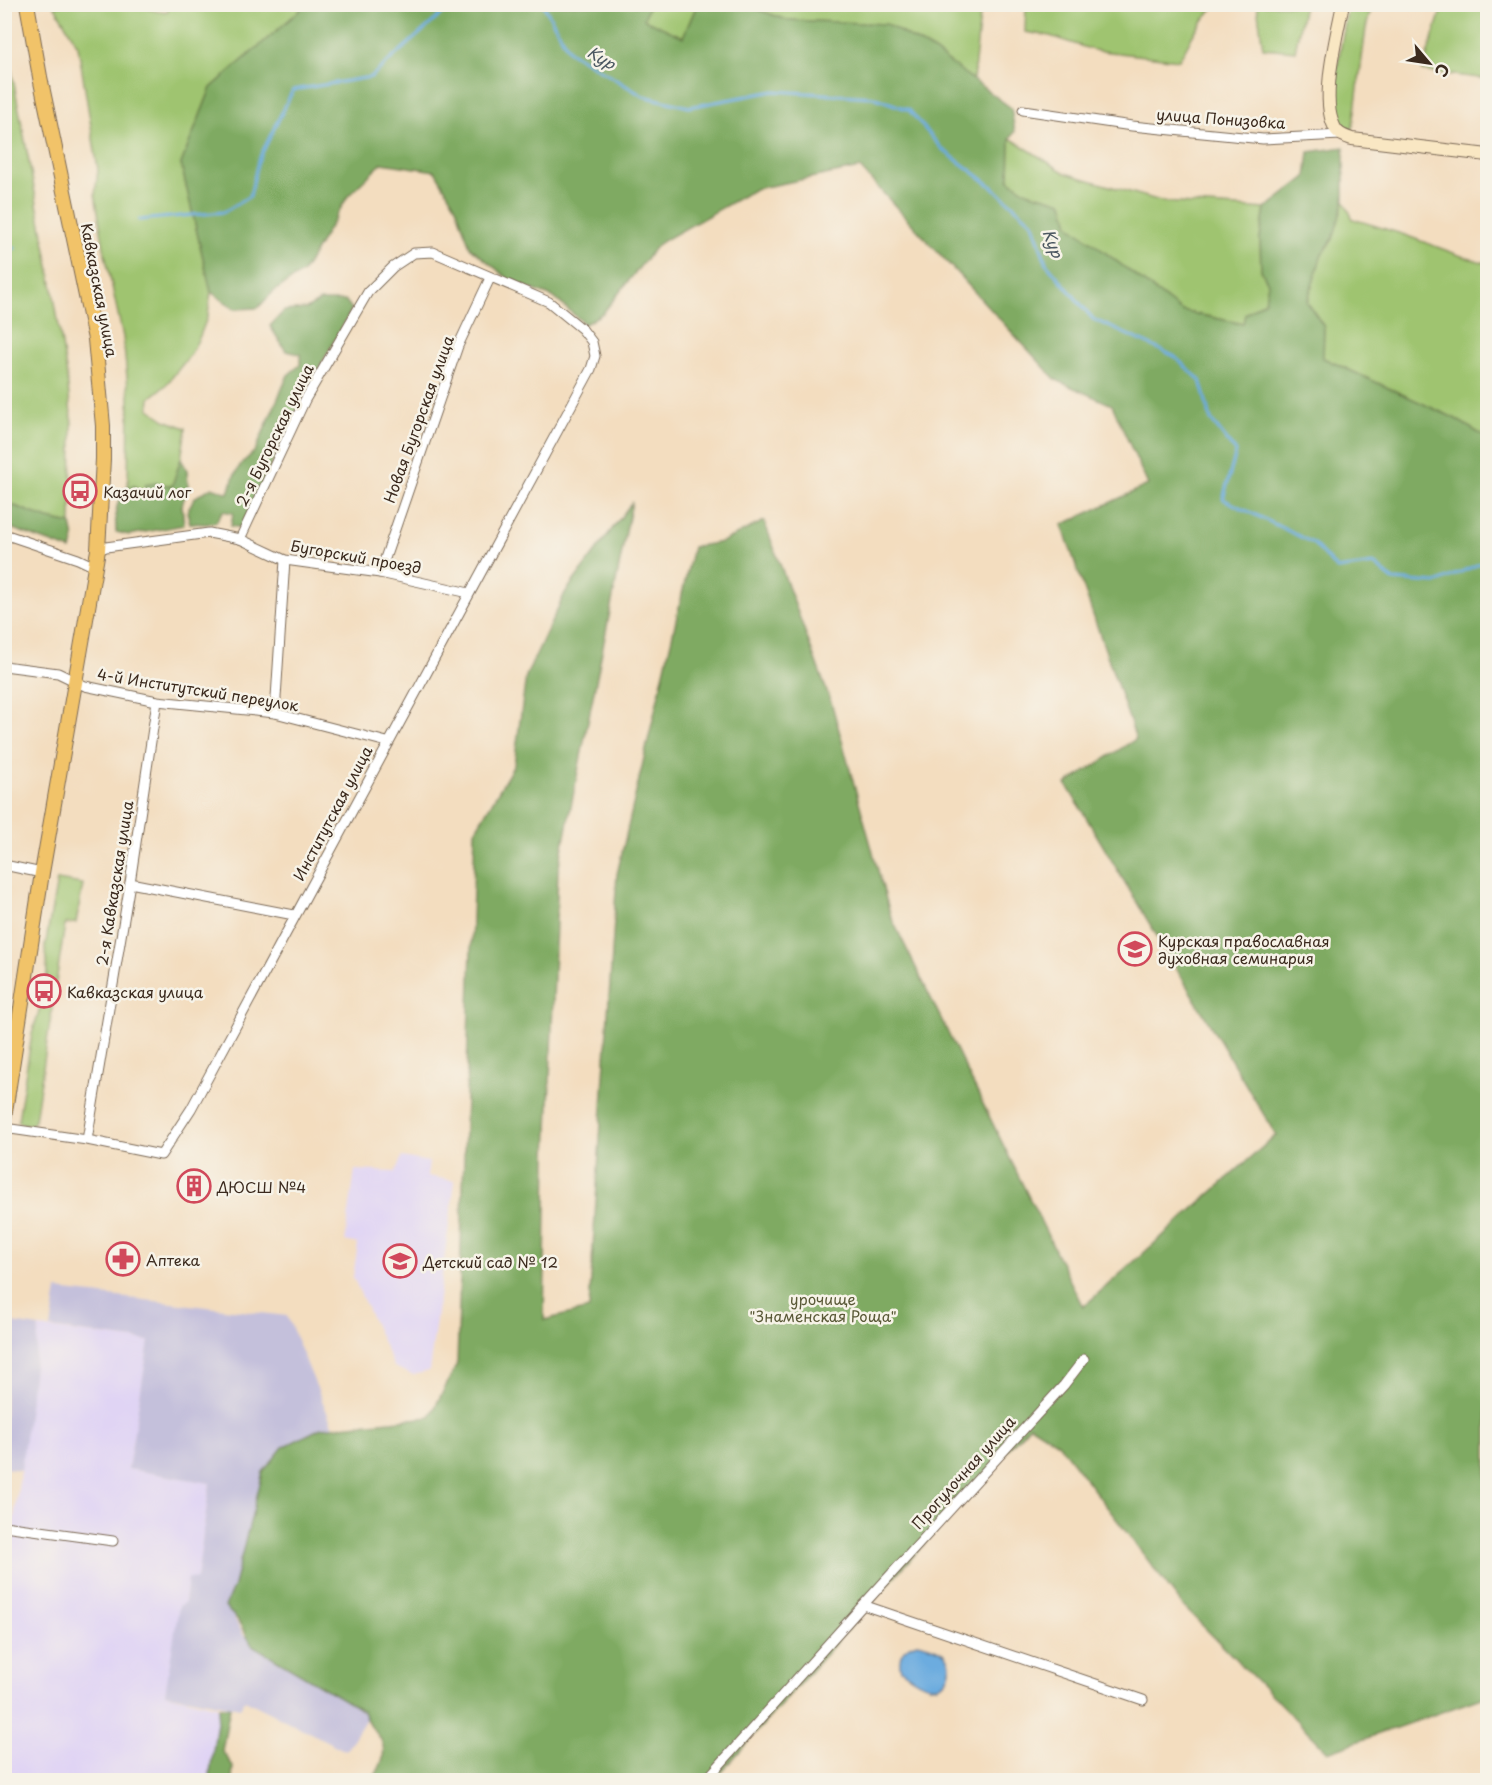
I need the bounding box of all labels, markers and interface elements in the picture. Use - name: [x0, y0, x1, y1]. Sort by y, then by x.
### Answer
- north arrow: [1399, 33, 1459, 93]
- water label: Кур: [583, 39, 621, 75]
- text: С: [1430, 60, 1456, 82]
- street label: улица Понизовка: [1156, 102, 1287, 134]
- street label: Кавказская улица: [76, 221, 124, 360]
- water label: Кур: [1038, 225, 1071, 261]
- street label: Новая Бугорская улица: [377, 332, 459, 506]
- street label: 2-я Бугорская улица: [229, 359, 319, 510]
- bus stop icon: Казачий лог: [62, 473, 98, 509]
- place label: Казачий лог: [103, 480, 192, 503]
- street label: Бугорский проезд: [289, 533, 423, 579]
- street label: 4-й Институтский переулок: [96, 662, 300, 716]
- street label: Институтская улица: [287, 741, 378, 885]
- street label: 2-я Кавказская улица: [90, 798, 138, 967]
- place label: Курская православная духовная семинария: [1158, 929, 1330, 969]
- school or university icon: Курская православная духовная семинария: [1117, 931, 1153, 967]
- bus stop icon: Кавказская улица: [26, 973, 62, 1009]
- place label: Кавказская улица: [67, 980, 204, 1003]
- building icon: ДЮСШ №4: [176, 1168, 212, 1204]
- place label: ДЮСШ №4: [216, 1175, 306, 1198]
- pharmacy icon: Аптека: [105, 1241, 141, 1277]
- school or university icon: Детский сад № 12: [382, 1243, 418, 1279]
- place label: Аптека: [146, 1248, 200, 1271]
- place label: Детский сад № 12: [422, 1250, 558, 1273]
- park label: урочище "Знаменская Роща": [749, 1287, 897, 1327]
- street label: Прогулочная улица: [906, 1410, 1021, 1534]

